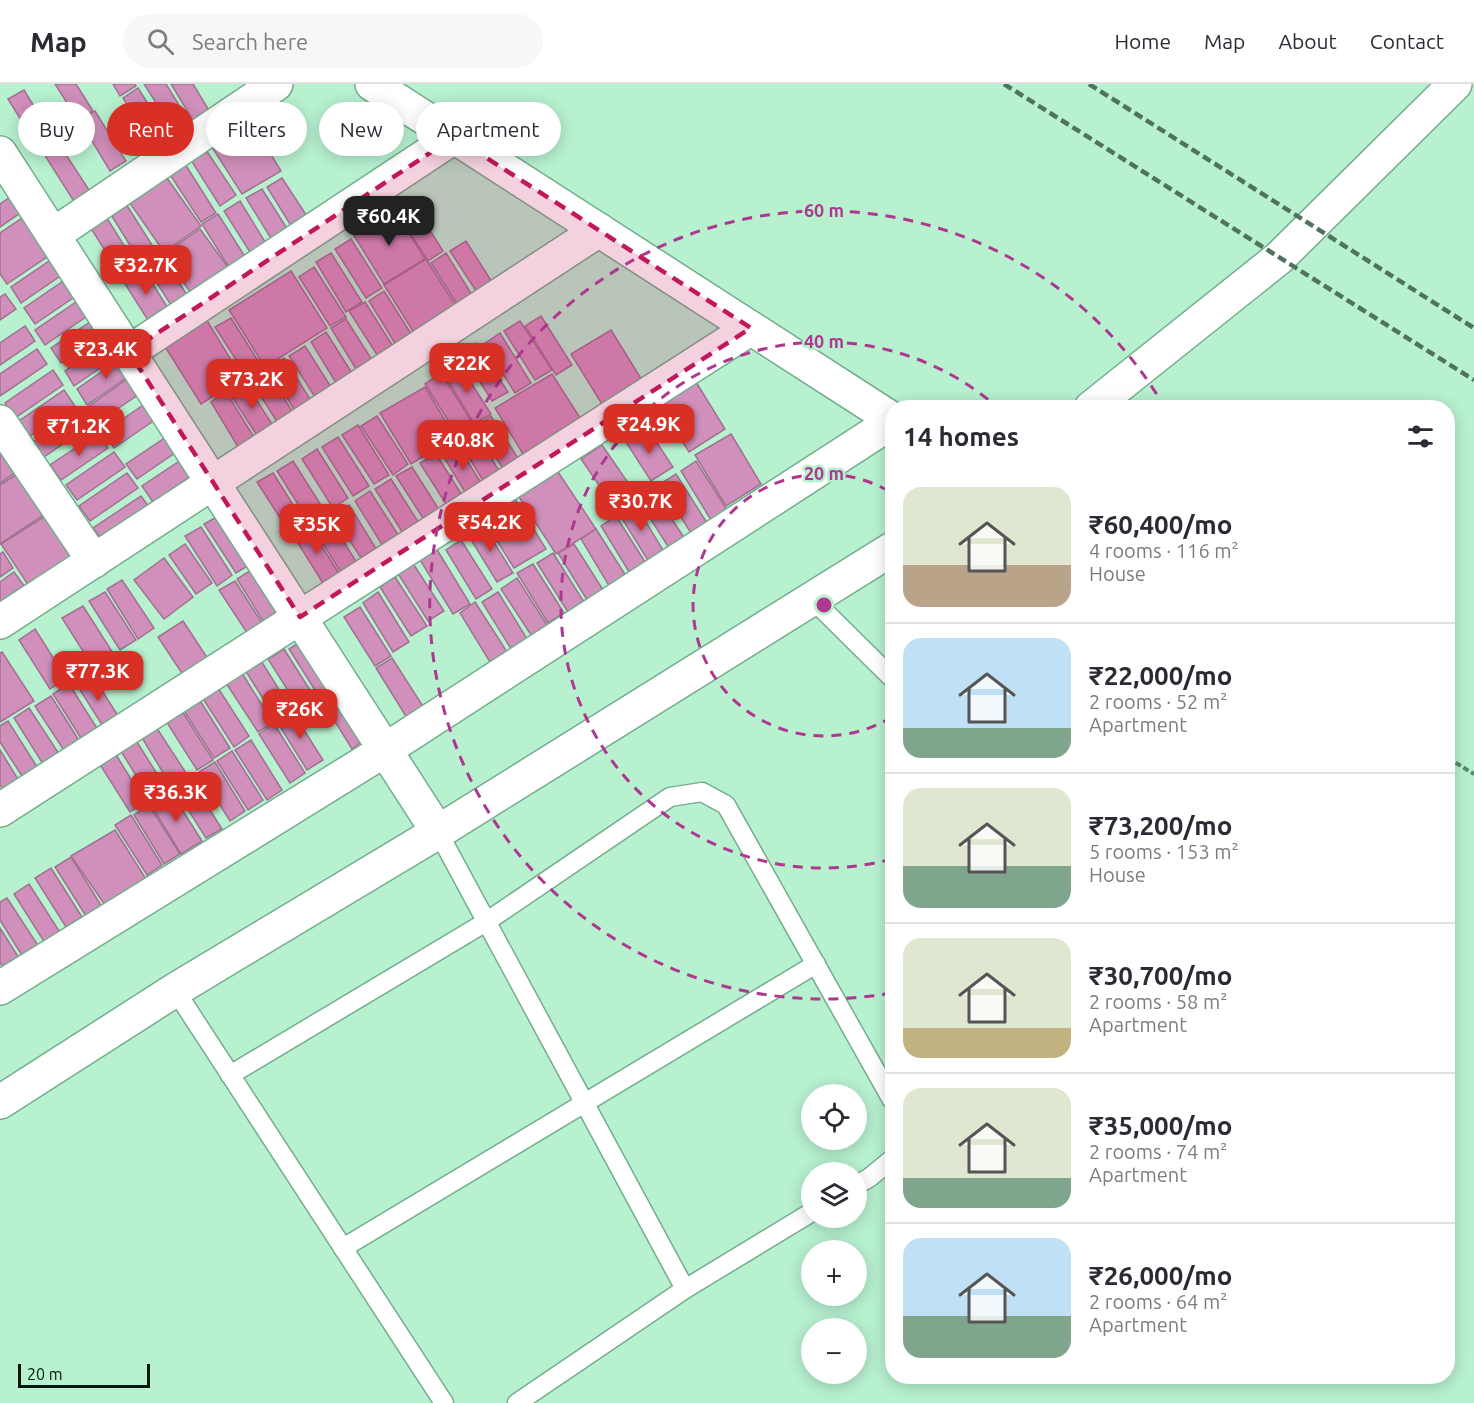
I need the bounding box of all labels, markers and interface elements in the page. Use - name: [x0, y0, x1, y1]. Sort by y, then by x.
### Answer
- search box: [123, 14, 543, 68]
- icon: search: [144, 25, 177, 58]
- text: Map: [30, 26, 87, 57]
- text: Search here: [192, 29, 308, 54]
- text: Home: [1114, 29, 1171, 53]
- text: Map: [1204, 29, 1245, 53]
- text: About: [1278, 29, 1337, 53]
- text: Contact: [1370, 29, 1444, 53]
- chip: Buy: [18, 102, 95, 156]
- chip: Rent: [107, 102, 194, 156]
- chip: Filters: [206, 102, 307, 156]
- chip: New: [319, 102, 404, 156]
- chip: Apartment: [416, 102, 561, 156]
- pin: ₹60.4K: [340, 196, 438, 247]
- text: 60 m: [804, 200, 844, 220]
- text: ₹60.4K: [357, 204, 421, 227]
- pin: ₹32.7K: [97, 245, 195, 296]
- text: ₹32.7K: [114, 253, 178, 276]
- pin: ₹23.4K: [57, 329, 155, 380]
- text: 40 m: [804, 331, 844, 351]
- text: ₹23.4K: [74, 337, 138, 360]
- pin: ₹22K: [431, 343, 503, 394]
- text: ₹22K: [443, 351, 491, 374]
- pin: ₹73.2K: [203, 359, 301, 410]
- text: ₹73.2K: [220, 367, 284, 390]
- pin: ₹24.9K: [600, 404, 698, 455]
- pin: ₹71.2K: [30, 406, 128, 457]
- text: ₹24.9K: [617, 412, 681, 435]
- text: ₹71.2K: [47, 414, 111, 437]
- pin: ₹40.8K: [414, 420, 512, 471]
- icon: filters: [1404, 420, 1437, 453]
- text: 14 homes: [903, 422, 1019, 451]
- text: ₹40.8K: [431, 428, 495, 451]
- text: 20 m: [804, 463, 844, 483]
- pin: ₹30.7K: [592, 481, 690, 532]
- text: ₹30.7K: [609, 489, 673, 512]
- pin: ₹54.2K: [441, 502, 539, 553]
- pin: ₹35K: [281, 504, 353, 555]
- text: ₹54.2K: [458, 510, 522, 533]
- text: ₹60,400/mo: [1089, 510, 1232, 539]
- icon: home: [951, 511, 1023, 583]
- text: ₹35K: [293, 512, 341, 535]
- text: 4 rooms · 116 m²: [1089, 539, 1239, 562]
- text: House: [1089, 562, 1146, 585]
- centre of rings: [814, 595, 834, 615]
- pin: ₹77.3K: [49, 651, 147, 702]
- text: ₹77.3K: [66, 659, 130, 682]
- text: ₹22,000/mo: [1089, 661, 1232, 690]
- icon: home: [951, 662, 1023, 734]
- pin: ₹26K: [264, 689, 336, 740]
- text: 2 rooms · 52 m²: [1089, 690, 1227, 713]
- text: ₹26K: [276, 697, 324, 720]
- text: Apartment: [1089, 713, 1187, 736]
- pin: ₹36.3K: [127, 772, 225, 823]
- text: ₹36.3K: [144, 780, 208, 803]
- text: ₹73,200/mo: [1089, 811, 1232, 840]
- icon: home: [951, 812, 1023, 884]
- text: 5 rooms · 153 m²: [1089, 840, 1239, 863]
- text: House: [1089, 863, 1146, 886]
- text: ₹30,700/mo: [1089, 961, 1232, 990]
- icon: home: [951, 962, 1023, 1034]
- text: 2 rooms · 58 m²: [1089, 990, 1227, 1013]
- text: Apartment: [1089, 1013, 1187, 1036]
- map controls: [801, 1084, 867, 1384]
- button: locate: [801, 1084, 867, 1150]
- text: ₹35,000/mo: [1089, 1111, 1232, 1140]
- icon: home: [951, 1112, 1023, 1184]
- text: 2 rooms · 74 m²: [1089, 1140, 1227, 1163]
- button: layers: [801, 1162, 867, 1228]
- text: Apartment: [1089, 1163, 1187, 1186]
- button: +: [801, 1240, 867, 1306]
- text: ₹26,000/mo: [1089, 1261, 1232, 1290]
- icon: home: [951, 1262, 1023, 1334]
- text: 2 rooms · 64 m²: [1089, 1290, 1227, 1313]
- text: Apartment: [1089, 1313, 1187, 1336]
- button: −: [801, 1318, 867, 1384]
- scale bar: [18, 1361, 150, 1388]
- text: 20 m: [27, 1365, 63, 1383]

